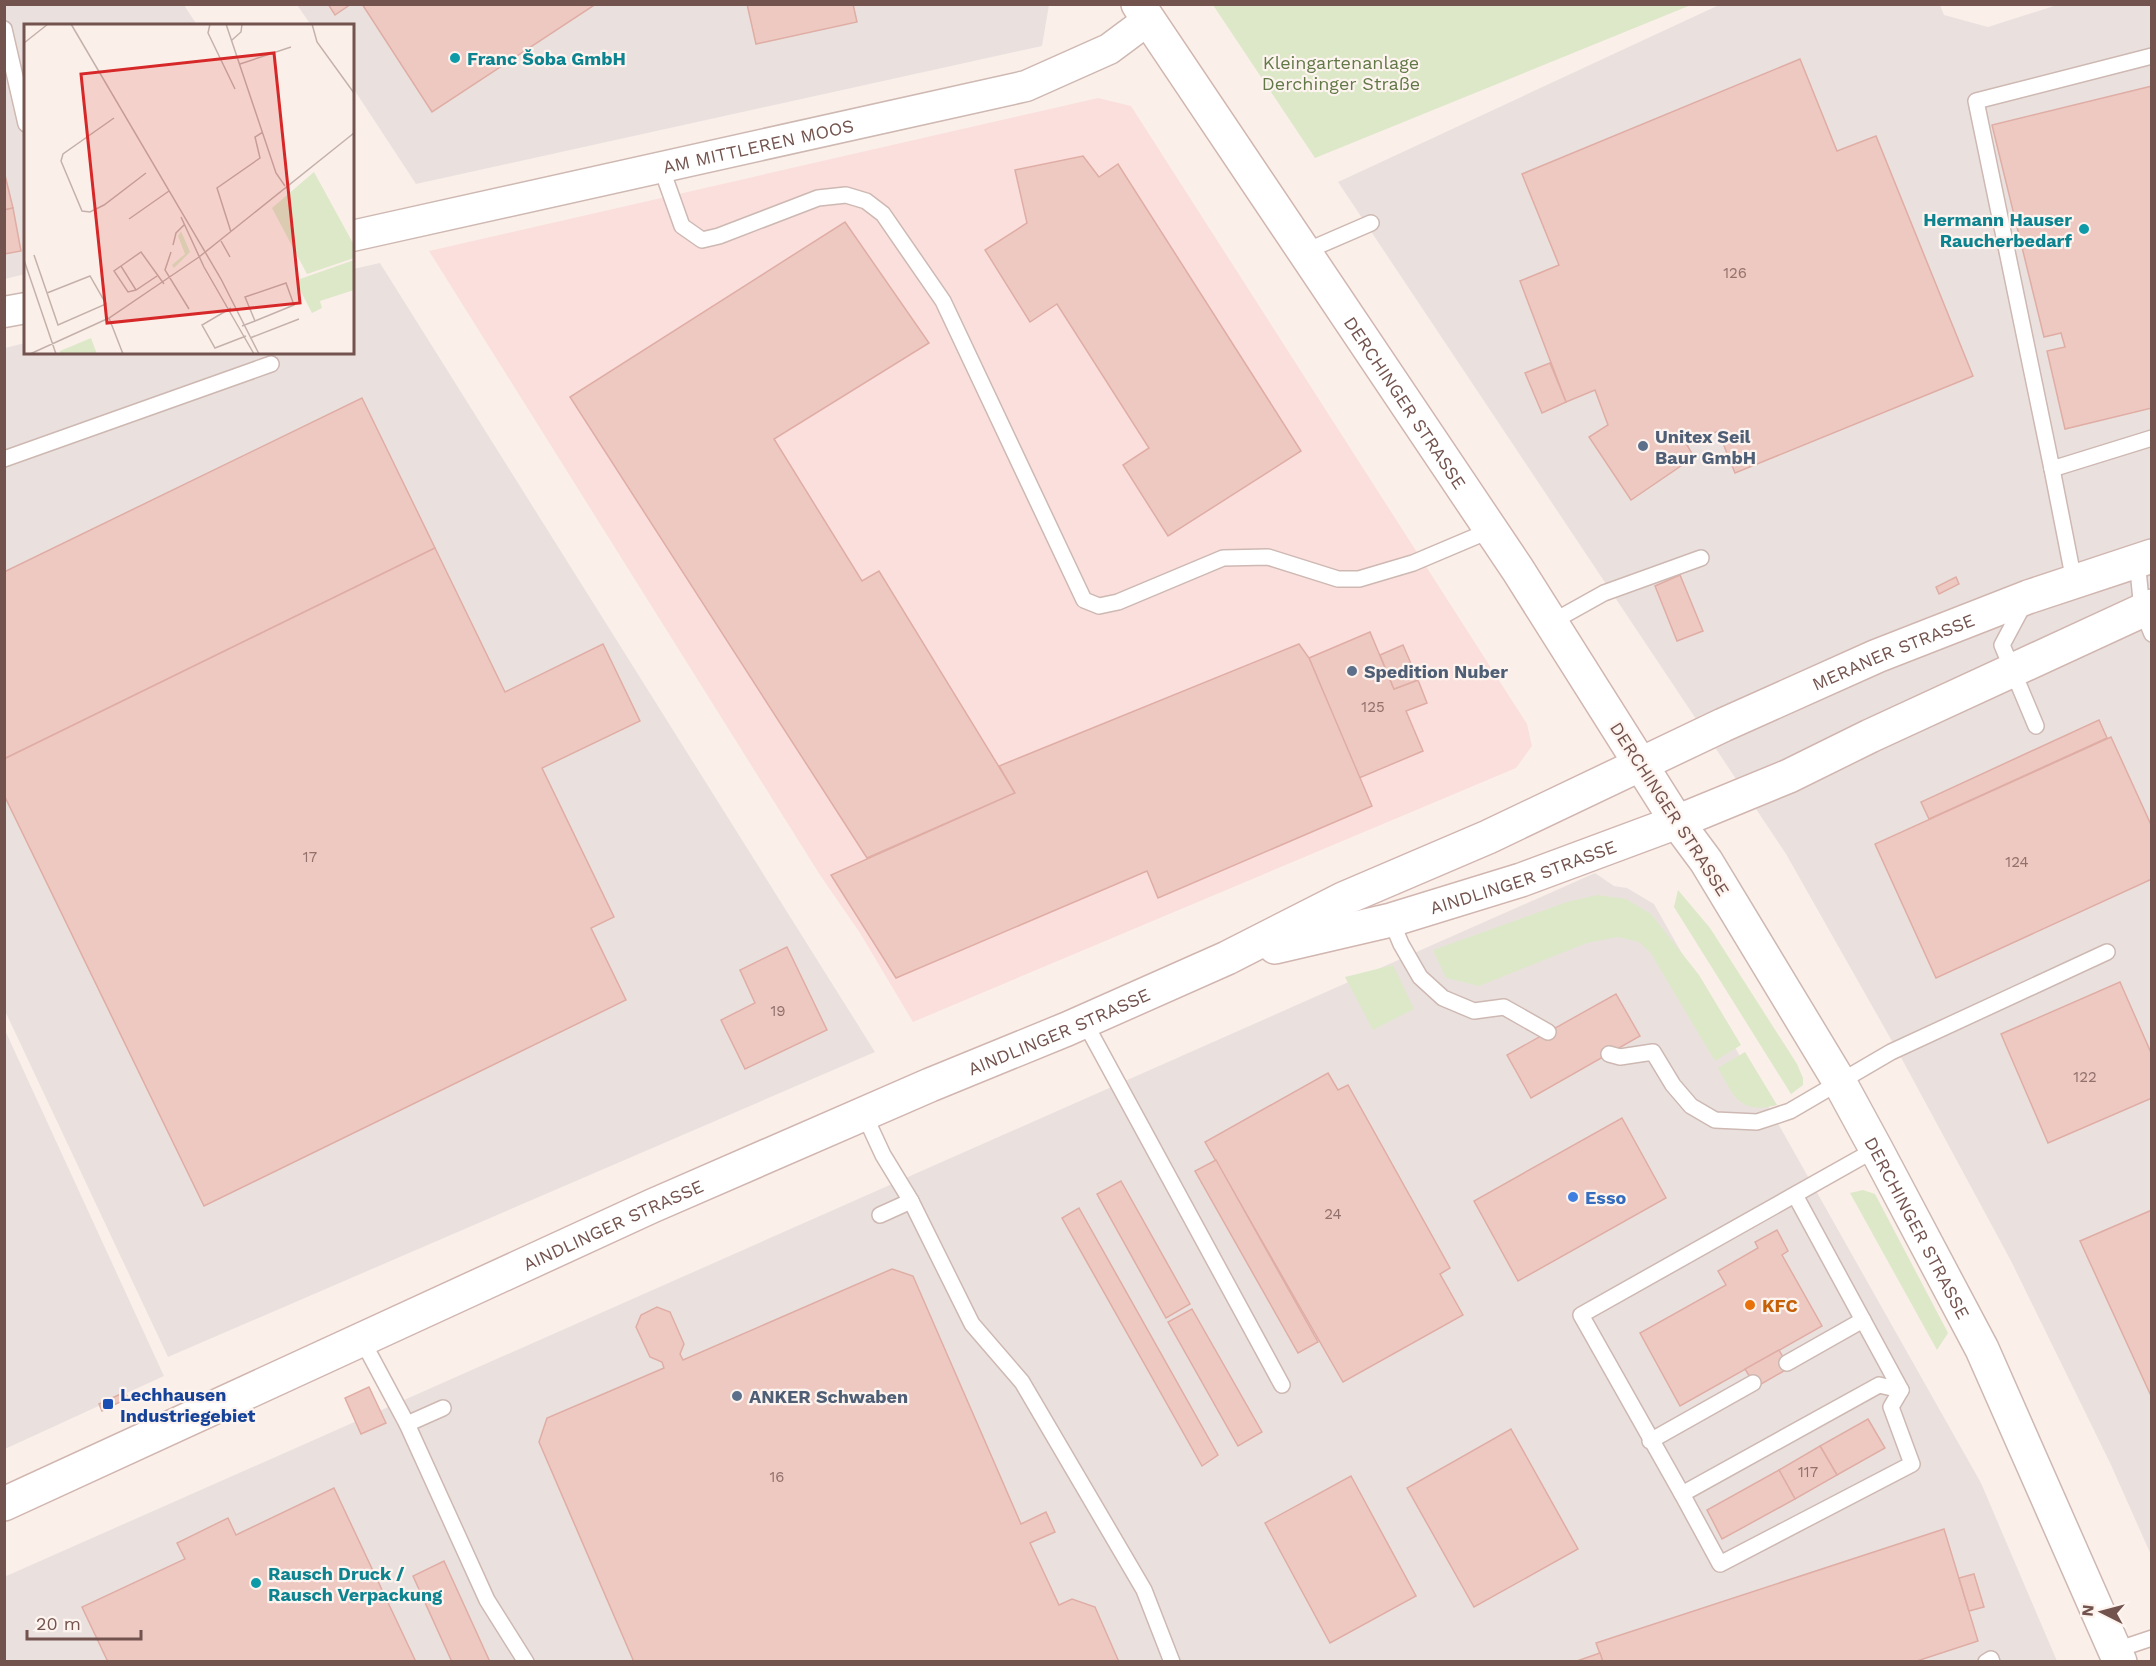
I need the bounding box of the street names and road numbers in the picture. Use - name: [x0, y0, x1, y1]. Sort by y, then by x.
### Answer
- street label: AM MITTLEREN MOOS: [661, 114, 855, 177]
- street label: DERCHINGER STRASSE: [1340, 312, 1471, 493]
- street label: MERANER STRASSE: [1809, 609, 1977, 694]
- street label: DERCHINGER STRASSE: [1606, 718, 1734, 900]
- street label: AINDLINGER STRASSE: [1427, 835, 1619, 918]
- street label: AINDLINGER STRASSE: [965, 983, 1153, 1079]
- street label: DERCHINGER STRASSE: [1861, 1133, 1975, 1322]
- street label: AINDLINGER STRASSE: [519, 1175, 706, 1274]

